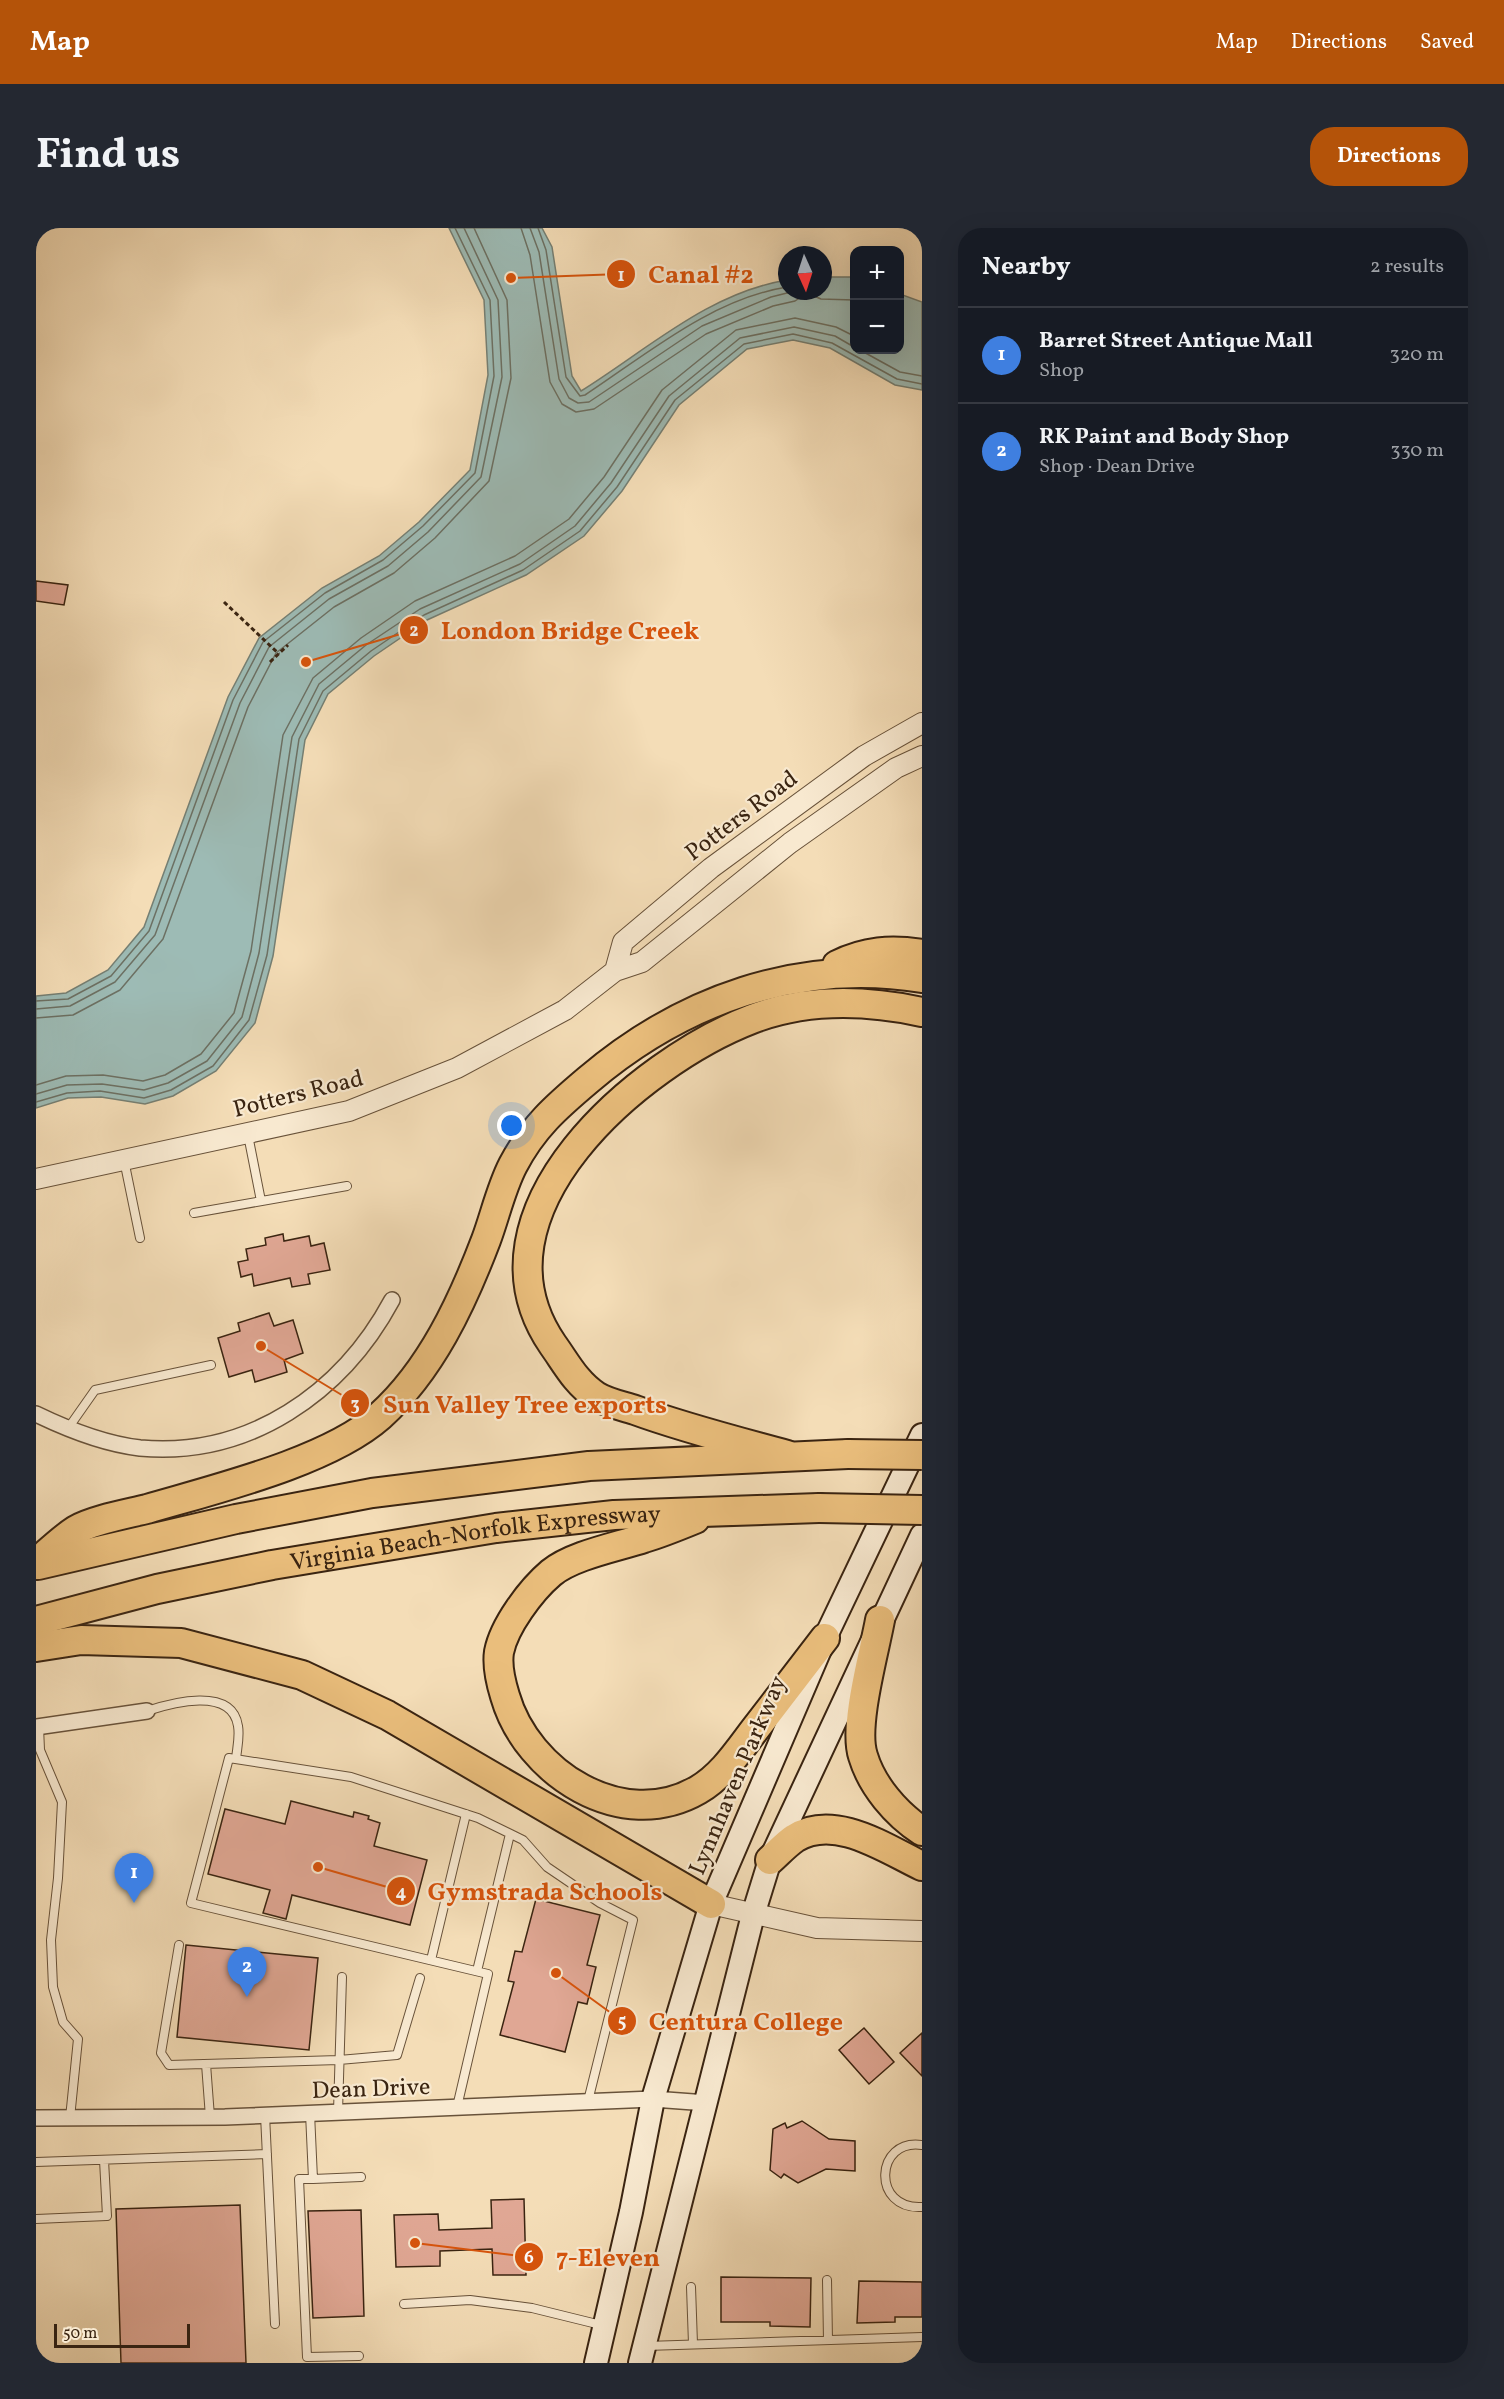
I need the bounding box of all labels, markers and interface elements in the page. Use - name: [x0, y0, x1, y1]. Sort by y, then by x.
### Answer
- text: Map: [30, 23, 90, 62]
- text: Map: [1216, 28, 1258, 57]
- text: Directions: [1291, 28, 1387, 57]
- text: Saved: [1420, 28, 1474, 57]
- text: Find us: [36, 127, 180, 186]
- button: Directions: [1310, 127, 1468, 186]
- north arrow: [778, 246, 832, 300]
- map controls: [850, 246, 904, 354]
- button: +: [850, 246, 904, 300]
- text: Nearby: [982, 249, 1071, 285]
- callout: Canal #2: [606, 252, 765, 296]
- text: 2 results: [1370, 253, 1444, 281]
- text: Canal #2: [648, 258, 754, 294]
- text: 1: [617, 264, 625, 289]
- button: −: [850, 300, 904, 354]
- text: Barret Street Antique Mall: [1039, 326, 1313, 357]
- text: 1: [997, 341, 1006, 369]
- text: 320 m: [1389, 341, 1444, 369]
- text: Shop: [1039, 357, 1084, 385]
- text: RK Paint and Body Shop: [1039, 422, 1289, 453]
- text: 2: [996, 437, 1007, 465]
- text: 330 m: [1390, 437, 1444, 465]
- text: Shop · Dean Drive: [1039, 453, 1195, 481]
- callout: London Bridge Creek: [399, 608, 712, 652]
- text: London Bridge Creek: [441, 614, 700, 650]
- text: 2: [409, 619, 419, 644]
- street label: Potters Road: [679, 763, 806, 870]
- street label: Potters Road: [230, 1062, 367, 1128]
- your location: [497, 1111, 526, 1140]
- callout: Sun Valley Tree exports: [340, 1381, 680, 1425]
- text: Sun Valley Tree exports: [383, 1388, 667, 1424]
- text: 3: [350, 1393, 360, 1418]
- street label: Virginia Beach-Norfolk Expressway: [288, 1498, 661, 1581]
- street label: Lynnhaven Parkway: [681, 1671, 796, 1881]
- pin: 1: [114, 1854, 154, 1903]
- callout: Gymstrada Schools: [386, 1869, 675, 1913]
- text: Gymstrada Schools: [428, 1875, 662, 1911]
- text: 4: [396, 1881, 407, 1906]
- pin: 2: [228, 1948, 266, 1997]
- callout: Centura College: [607, 1999, 855, 2043]
- text: Centura College: [649, 2005, 843, 2041]
- text: 5: [618, 2010, 626, 2035]
- street label: Dean Drive: [311, 2071, 431, 2109]
- callout: 7-Eleven: [514, 2235, 672, 2279]
- text: 7-Eleven: [556, 2241, 660, 2277]
- text: 6: [524, 2246, 534, 2271]
- scale bar: [54, 2321, 190, 2348]
- text: 50 m: [63, 2323, 97, 2345]

